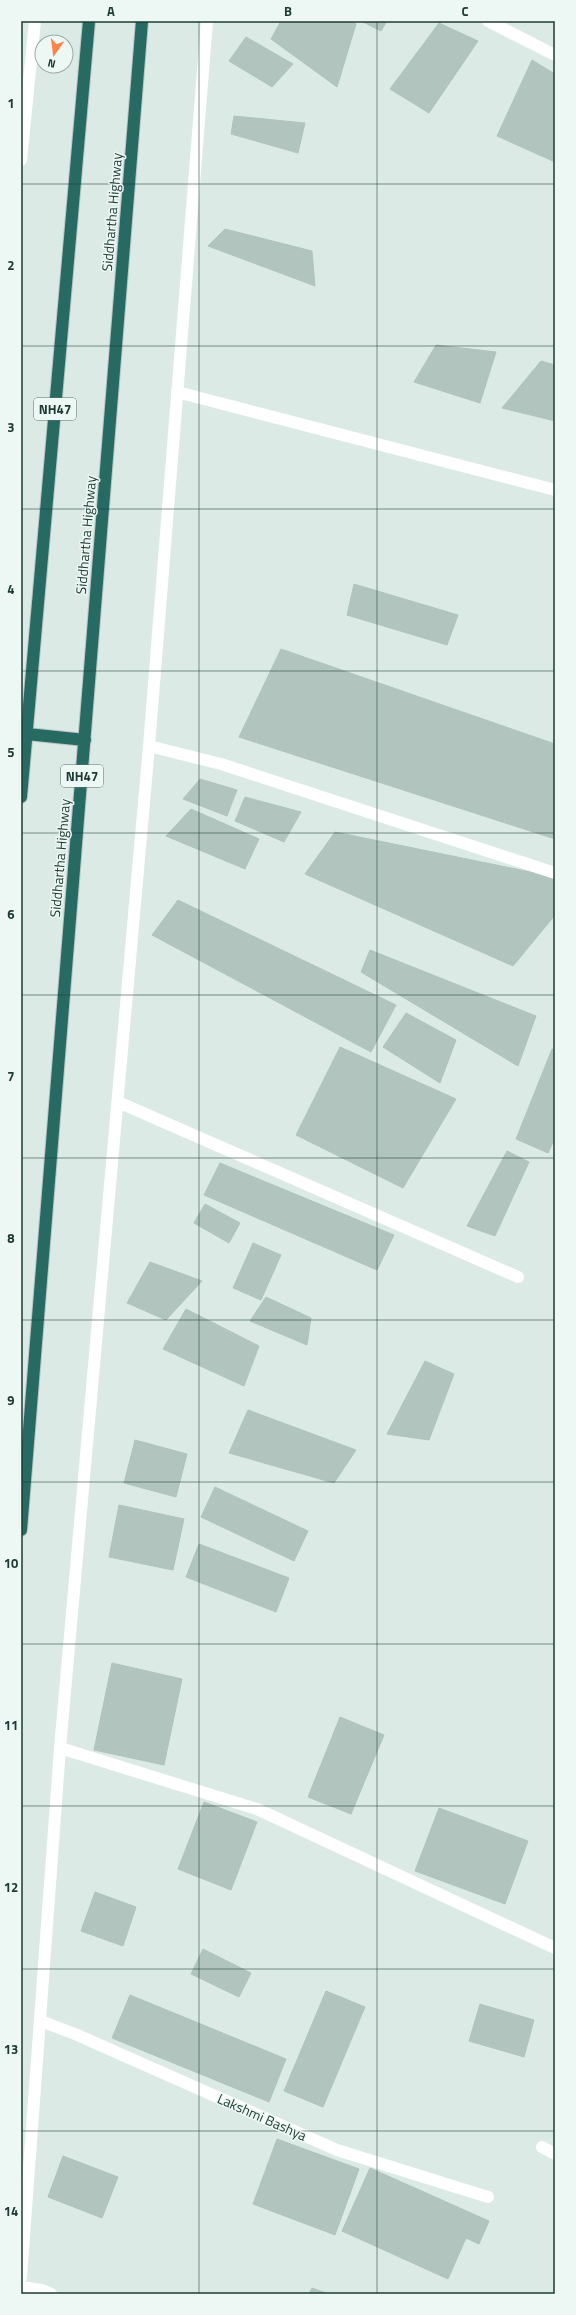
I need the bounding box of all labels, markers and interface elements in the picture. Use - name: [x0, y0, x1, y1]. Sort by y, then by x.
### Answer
- text: A: [107, 1, 115, 21]
- text: B: [284, 1, 292, 21]
- text: C: [461, 1, 469, 21]
- north arrow: [34, 34, 74, 74]
- text: N: [46, 55, 57, 72]
- text: 1: [7, 93, 15, 113]
- street label: Siddhartha Highway: [96, 152, 127, 272]
- text: 2: [7, 255, 15, 275]
- road number: NH47: [34, 398, 76, 420]
- text: 3: [7, 417, 15, 437]
- street label: Siddhartha Highway: [70, 475, 101, 595]
- text: 4: [7, 579, 15, 599]
- text: 5: [7, 742, 15, 762]
- road number: NH47: [61, 765, 103, 787]
- street label: Siddhartha Highway: [44, 798, 75, 918]
- text: 6: [7, 904, 15, 924]
- text: 7: [7, 1066, 15, 1086]
- text: 8: [7, 1228, 15, 1248]
- text: 9: [7, 1390, 15, 1410]
- text: 10: [4, 1553, 18, 1573]
- text: 11: [4, 1715, 18, 1735]
- text: 12: [4, 1877, 18, 1897]
- text: 13: [4, 2039, 18, 2059]
- street label: Lakshmi Bashya: [214, 2088, 310, 2146]
- text: 14: [4, 2201, 18, 2221]

